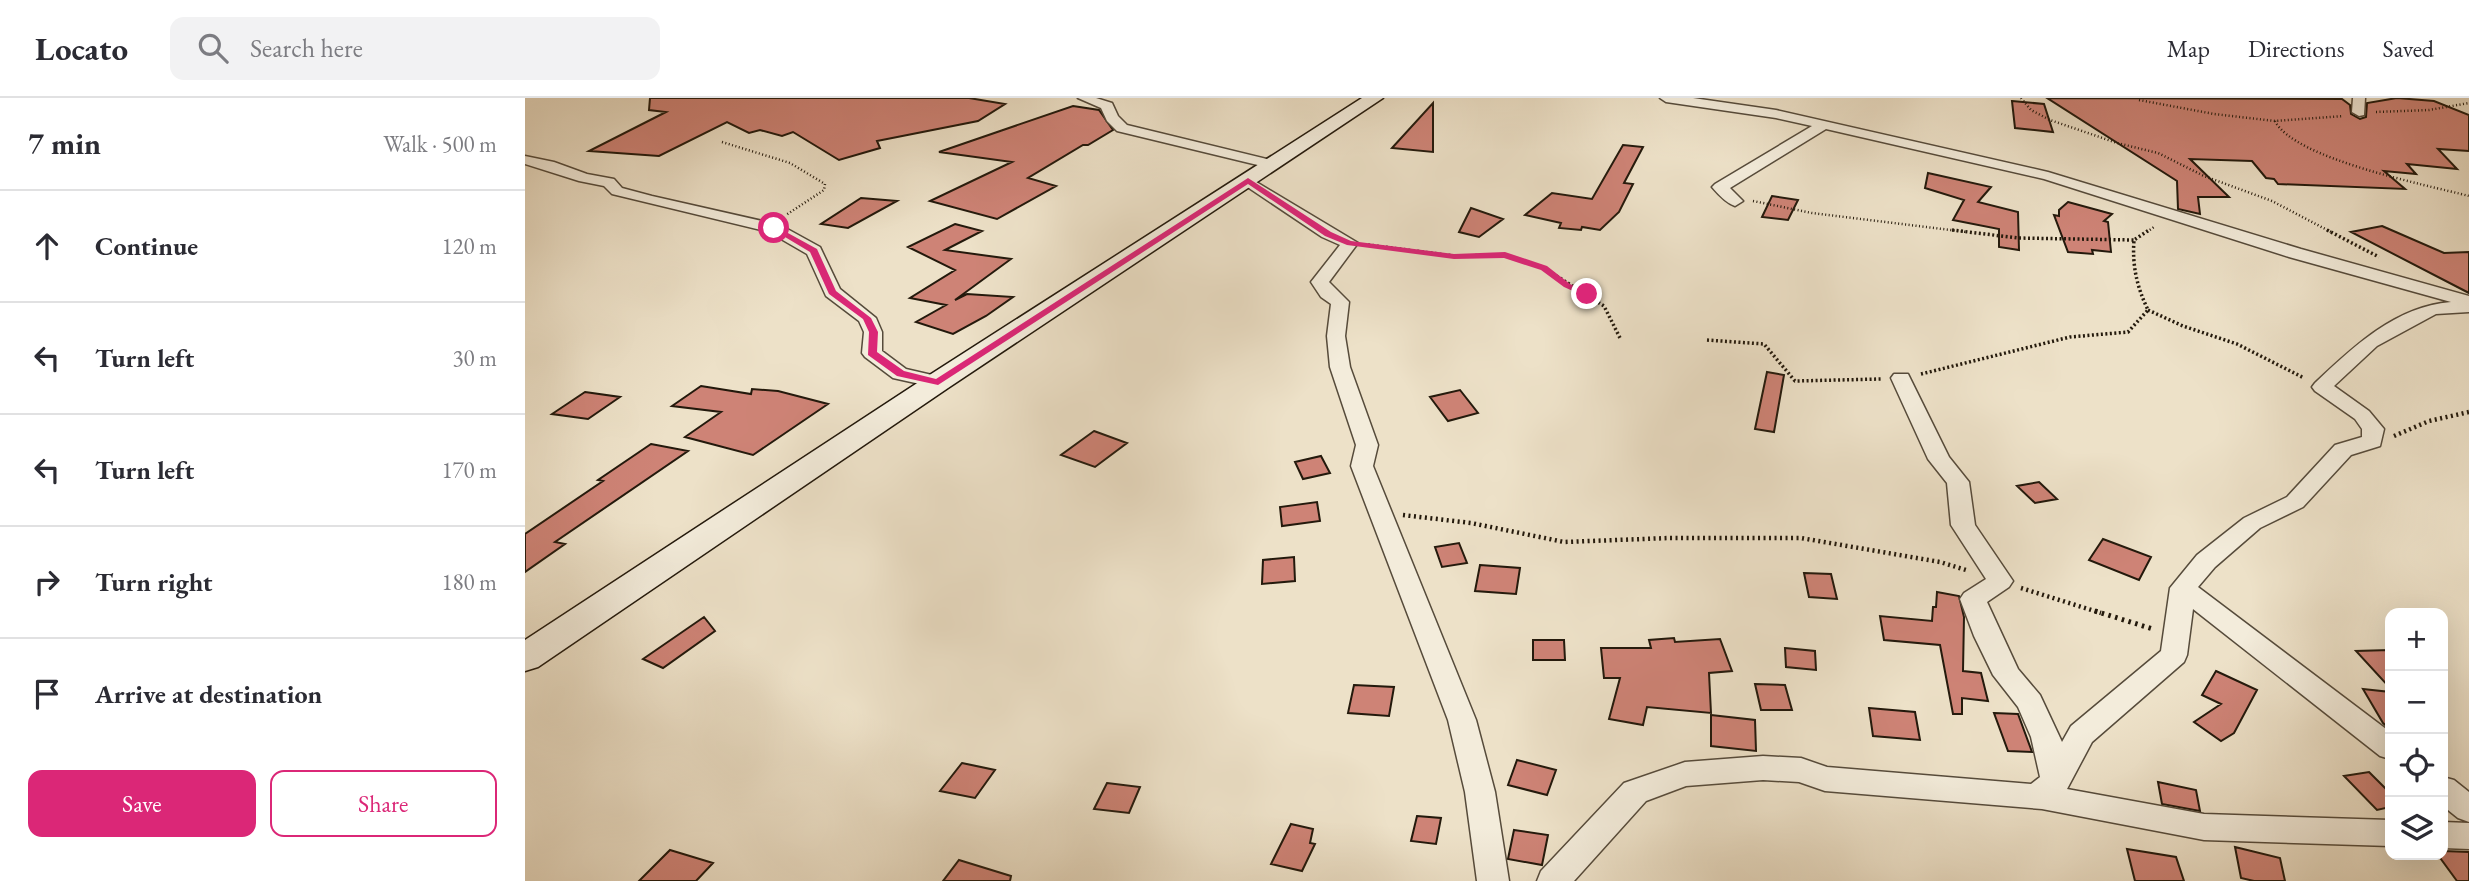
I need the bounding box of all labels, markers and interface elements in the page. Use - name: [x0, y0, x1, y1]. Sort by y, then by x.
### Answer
- search box: [170, 17, 660, 80]
- text: Locato: [35, 27, 128, 70]
- icon: search: [194, 29, 232, 67]
- text: Search here: [250, 31, 363, 65]
- text: Map: [2167, 33, 2210, 64]
- text: Directions: [2248, 33, 2345, 64]
- text: Saved: [2383, 33, 2434, 64]
- text: 7 min: [28, 124, 101, 163]
- text: Walk · 500 m: [383, 129, 497, 159]
- route start: [758, 212, 789, 243]
- icon: ahead: [28, 227, 66, 265]
- text: Continue: [95, 229, 198, 263]
- text: 120 m: [441, 231, 497, 261]
- route end: [1571, 278, 1602, 309]
- icon: left: [28, 339, 66, 377]
- text: Turn left: [95, 341, 194, 375]
- text: 30 m: [452, 343, 497, 373]
- icon: left: [28, 451, 66, 489]
- text: Turn left: [95, 453, 194, 487]
- text: 170 m: [441, 455, 497, 485]
- icon: right: [28, 563, 66, 601]
- text: Turn right: [95, 565, 213, 599]
- text: 180 m: [441, 567, 497, 597]
- map controls: [2385, 608, 2448, 860]
- button: +: [2385, 608, 2448, 671]
- button: −: [2385, 671, 2448, 734]
- icon: arrive: [28, 675, 66, 713]
- text: Arrive at destination: [95, 677, 322, 711]
- button: locate: [2385, 734, 2448, 797]
- button: Save: [28, 770, 256, 837]
- button: Share: [270, 770, 497, 837]
- button: layers: [2385, 797, 2448, 860]

